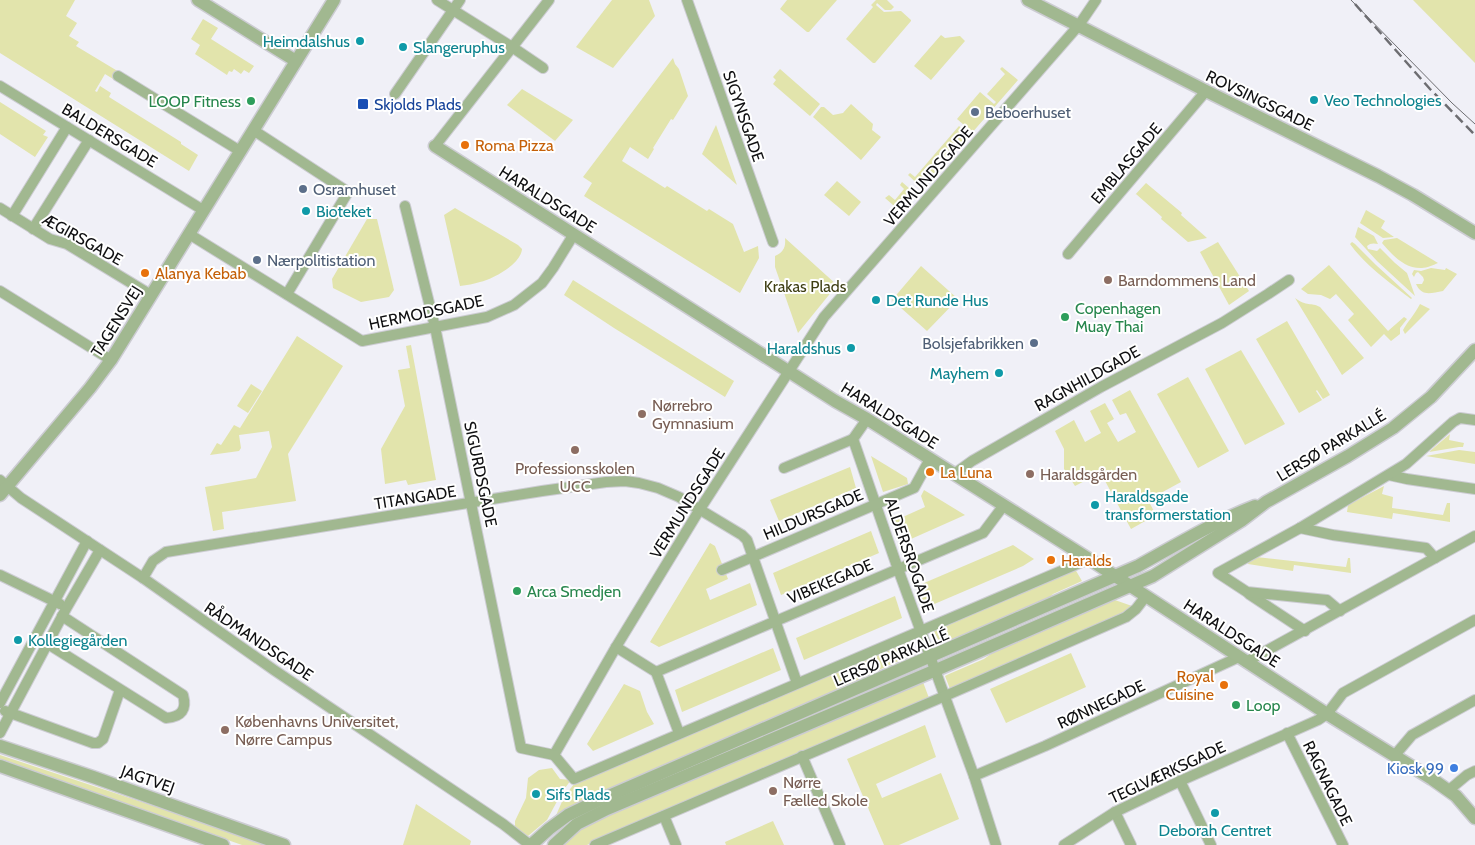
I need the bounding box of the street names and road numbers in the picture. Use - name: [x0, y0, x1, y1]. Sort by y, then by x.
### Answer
- street label: ROVSINGSGADE: [1203, 66, 1317, 135]
- street label: SIGYNSGADE: [719, 68, 768, 164]
- street label: BALDERSGADE: [59, 99, 161, 171]
- street label: EMBLASGADE: [1087, 119, 1166, 208]
- street label: VERMUNDSGADE: [880, 122, 977, 230]
- street label: HARALDSGADE: [496, 162, 600, 237]
- street label: ÆGIRSGADE: [39, 209, 126, 269]
- street label: TAGENSVEJ: [87, 282, 146, 360]
- street label: HERMODSGADE: [367, 291, 485, 334]
- street label: RAGNHILDGADE: [1031, 342, 1143, 415]
- street label: HARALDSGADE: [838, 378, 942, 453]
- street label: LERSØ PARKALLÉ: [1273, 405, 1389, 485]
- street label: SIGURDSGADE: [460, 420, 501, 529]
- street label: VERMUNDSGADE: [646, 445, 729, 562]
- street label: TITANGADE: [373, 482, 457, 513]
- street label: HILDURSGADE: [760, 485, 866, 544]
- street label: ALDERSROGADE: [881, 495, 938, 615]
- street label: VIBEKEGADE: [785, 555, 876, 608]
- street label: HARALDSGADE: [1180, 595, 1283, 672]
- street label: RÅDMANDSGADE: [201, 598, 317, 685]
- street label: LERSØ PARKALLÉ: [831, 625, 952, 690]
- street label: RØNNEGADE: [1054, 676, 1148, 733]
- street label: TEGLVÆRKSGADE: [1106, 737, 1228, 808]
- street label: RAGNAGADE: [1299, 738, 1356, 829]
- street label: JAGTVEJ: [117, 761, 177, 798]

